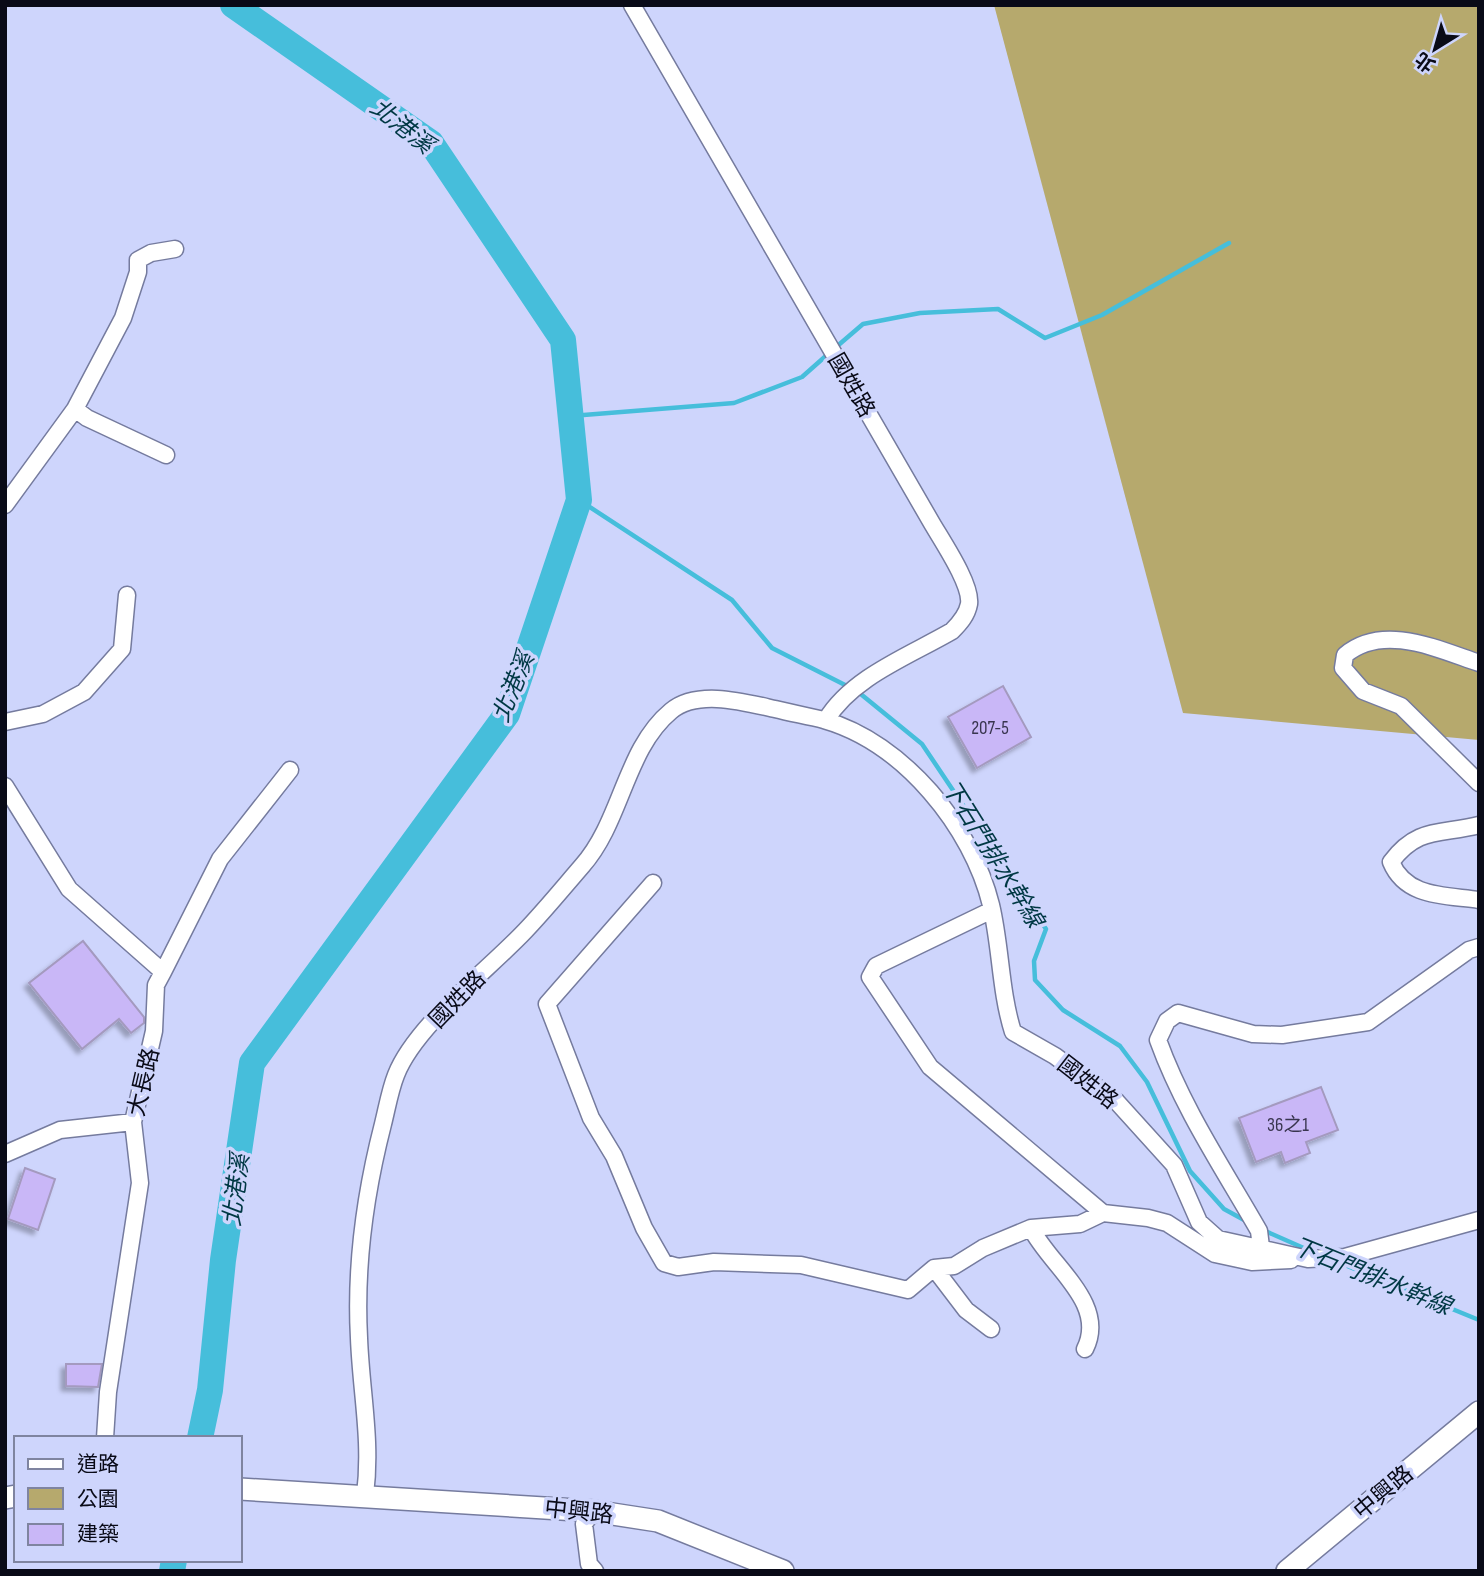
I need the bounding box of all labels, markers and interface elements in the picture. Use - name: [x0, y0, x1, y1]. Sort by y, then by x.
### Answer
- north arrow: [1400, 14, 1470, 84]
- text: 北: [1411, 46, 1440, 76]
- water label: 北港溪: [364, 93, 441, 162]
- street label: 國姓路: [822, 349, 881, 422]
- water label: 北港溪: [487, 646, 542, 726]
- house number: 207-5: [971, 717, 1009, 740]
- water label: 下石門排水幹線: [936, 775, 1051, 936]
- street label: 國姓路: [424, 965, 492, 1034]
- street label: 大長路: [123, 1045, 165, 1119]
- street label: 國姓路: [1052, 1051, 1123, 1115]
- house number: 36之1: [1267, 1114, 1309, 1137]
- water label: 北港溪: [218, 1150, 256, 1228]
- water label: 下石門排水幹線: [1288, 1232, 1458, 1322]
- legend: [14, 1436, 242, 1562]
- text: 道路: [77, 1452, 119, 1477]
- street label: 中興路: [1348, 1460, 1419, 1526]
- text: 公園: [77, 1487, 119, 1512]
- street label: 中興路: [543, 1494, 615, 1530]
- text: 建築: [77, 1522, 119, 1547]

